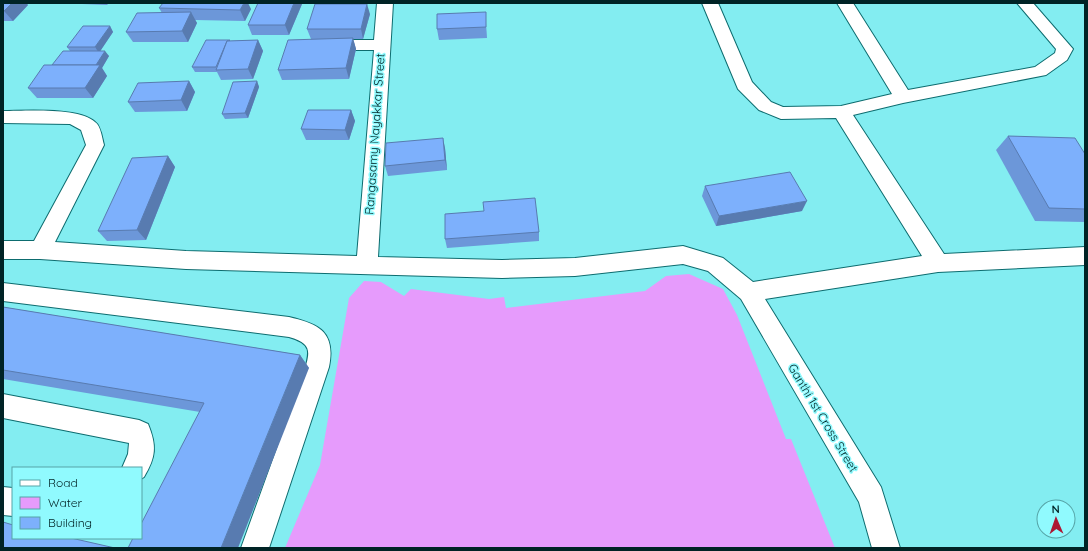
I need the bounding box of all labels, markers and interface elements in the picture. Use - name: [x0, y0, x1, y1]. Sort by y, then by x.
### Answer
- street label: Rangasamy Nayakkar Street: [361, 53, 388, 215]
- street label: Ganthi 1st Cross Street: [785, 361, 862, 475]
- legend: [12, 467, 142, 539]
- text: Road: [48, 475, 78, 490]
- text: Water: [48, 495, 83, 510]
- north arrow: [1036, 499, 1076, 539]
- text: N: [1051, 502, 1060, 516]
- text: Building: [48, 515, 92, 530]

